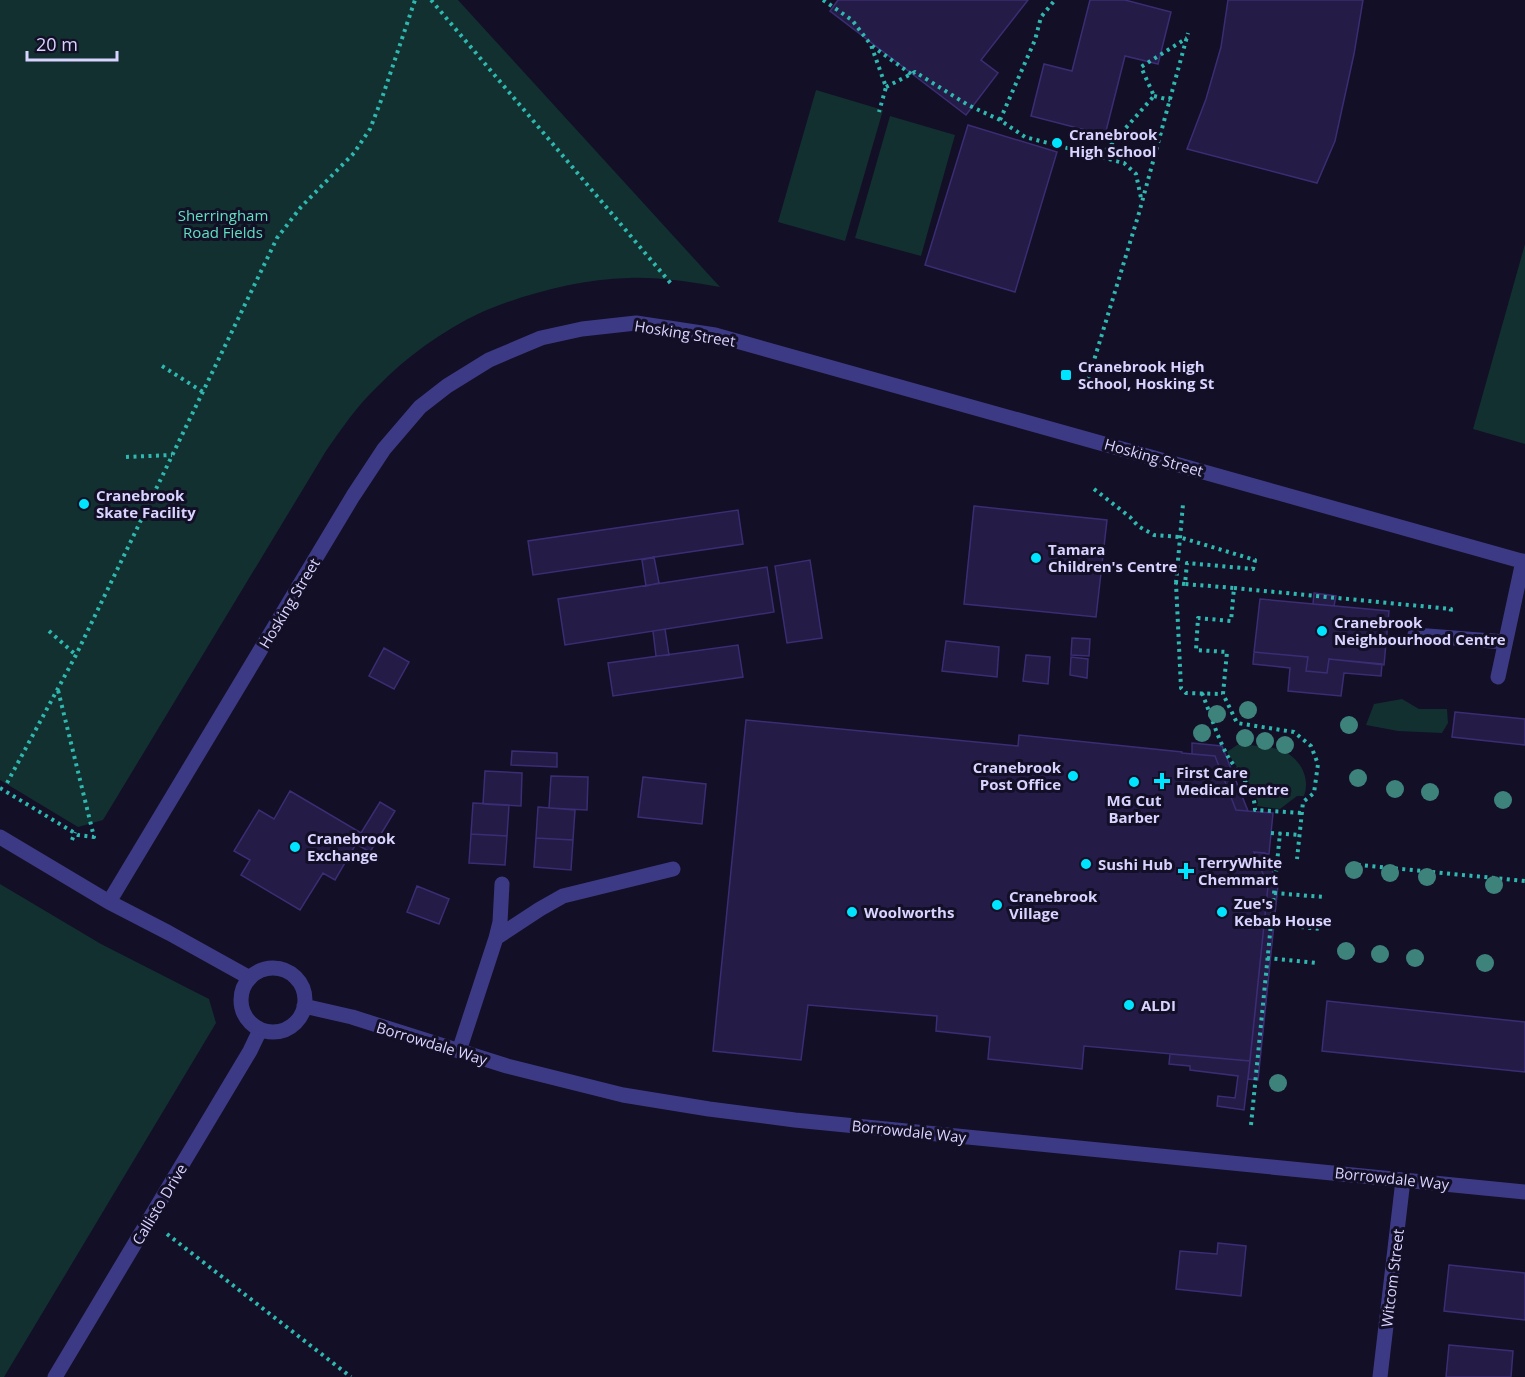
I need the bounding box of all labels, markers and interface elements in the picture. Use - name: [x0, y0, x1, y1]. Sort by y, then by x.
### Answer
- scale bar: [27, 24, 117, 62]
- text: 20 m: [36, 32, 78, 56]
- place label: Cranebrook High School: [1069, 124, 1158, 161]
- marker: Cranebrook High School: [1050, 136, 1064, 150]
- park label: Sherringham Road Fields: [178, 205, 268, 242]
- street label: Hosking Street: [633, 315, 737, 351]
- place label: Cranebrook High School, Hosking St: [1078, 356, 1215, 393]
- marker: Cranebrook High School, Hosking St: [1059, 368, 1073, 382]
- street label: Hosking Street: [1102, 433, 1206, 481]
- place label: Cranebrook Skate Facility: [96, 485, 196, 522]
- marker: Cranebrook Skate Facility: [77, 497, 91, 511]
- place label: Tamara Children's Centre: [1048, 539, 1178, 576]
- marker: Tamara Children's Centre: [1029, 551, 1043, 565]
- street label: Hosking Street: [254, 554, 324, 652]
- place label: Cranebrook Neighbourhood Centre: [1334, 612, 1506, 649]
- marker: Cranebrook Neighbourhood Centre: [1315, 624, 1329, 638]
- place label: Cranebrook Post Office: [973, 757, 1062, 794]
- place label: First Care Medical Centre: [1176, 762, 1289, 799]
- marker: Cranebrook Post Office: [1066, 769, 1080, 783]
- marker: First Care Medical Centre: [1153, 772, 1171, 790]
- marker: MG Cut Barber: [1127, 775, 1141, 789]
- place label: MG Cut Barber: [1107, 790, 1162, 827]
- place label: Cranebrook Exchange: [307, 828, 396, 865]
- marker: Cranebrook Exchange: [288, 840, 302, 854]
- place label: TerryWhite Chemmart: [1198, 852, 1282, 889]
- place label: Sushi Hub: [1098, 854, 1173, 874]
- marker: Sushi Hub: [1079, 857, 1093, 871]
- marker: TerryWhite Chemmart: [1179, 864, 1193, 878]
- place label: Cranebrook Village: [1009, 886, 1098, 923]
- place label: Zue's Kebab House: [1234, 893, 1332, 930]
- marker: Cranebrook Village: [990, 898, 1004, 912]
- place label: Woolworths: [864, 902, 954, 922]
- marker: Woolworths: [845, 905, 859, 919]
- marker: Zue's Kebab House: [1215, 905, 1229, 919]
- place label: ALDI: [1141, 995, 1176, 1015]
- marker: ALDI: [1122, 998, 1136, 1012]
- street label: Borrowdale Way: [374, 1017, 490, 1070]
- street label: Borrowdale Way: [851, 1115, 968, 1147]
- street label: Callisto Drive: [127, 1160, 191, 1248]
- street label: Borrowdale Way: [1334, 1162, 1451, 1194]
- street label: Witcom Street: [1376, 1228, 1408, 1328]

